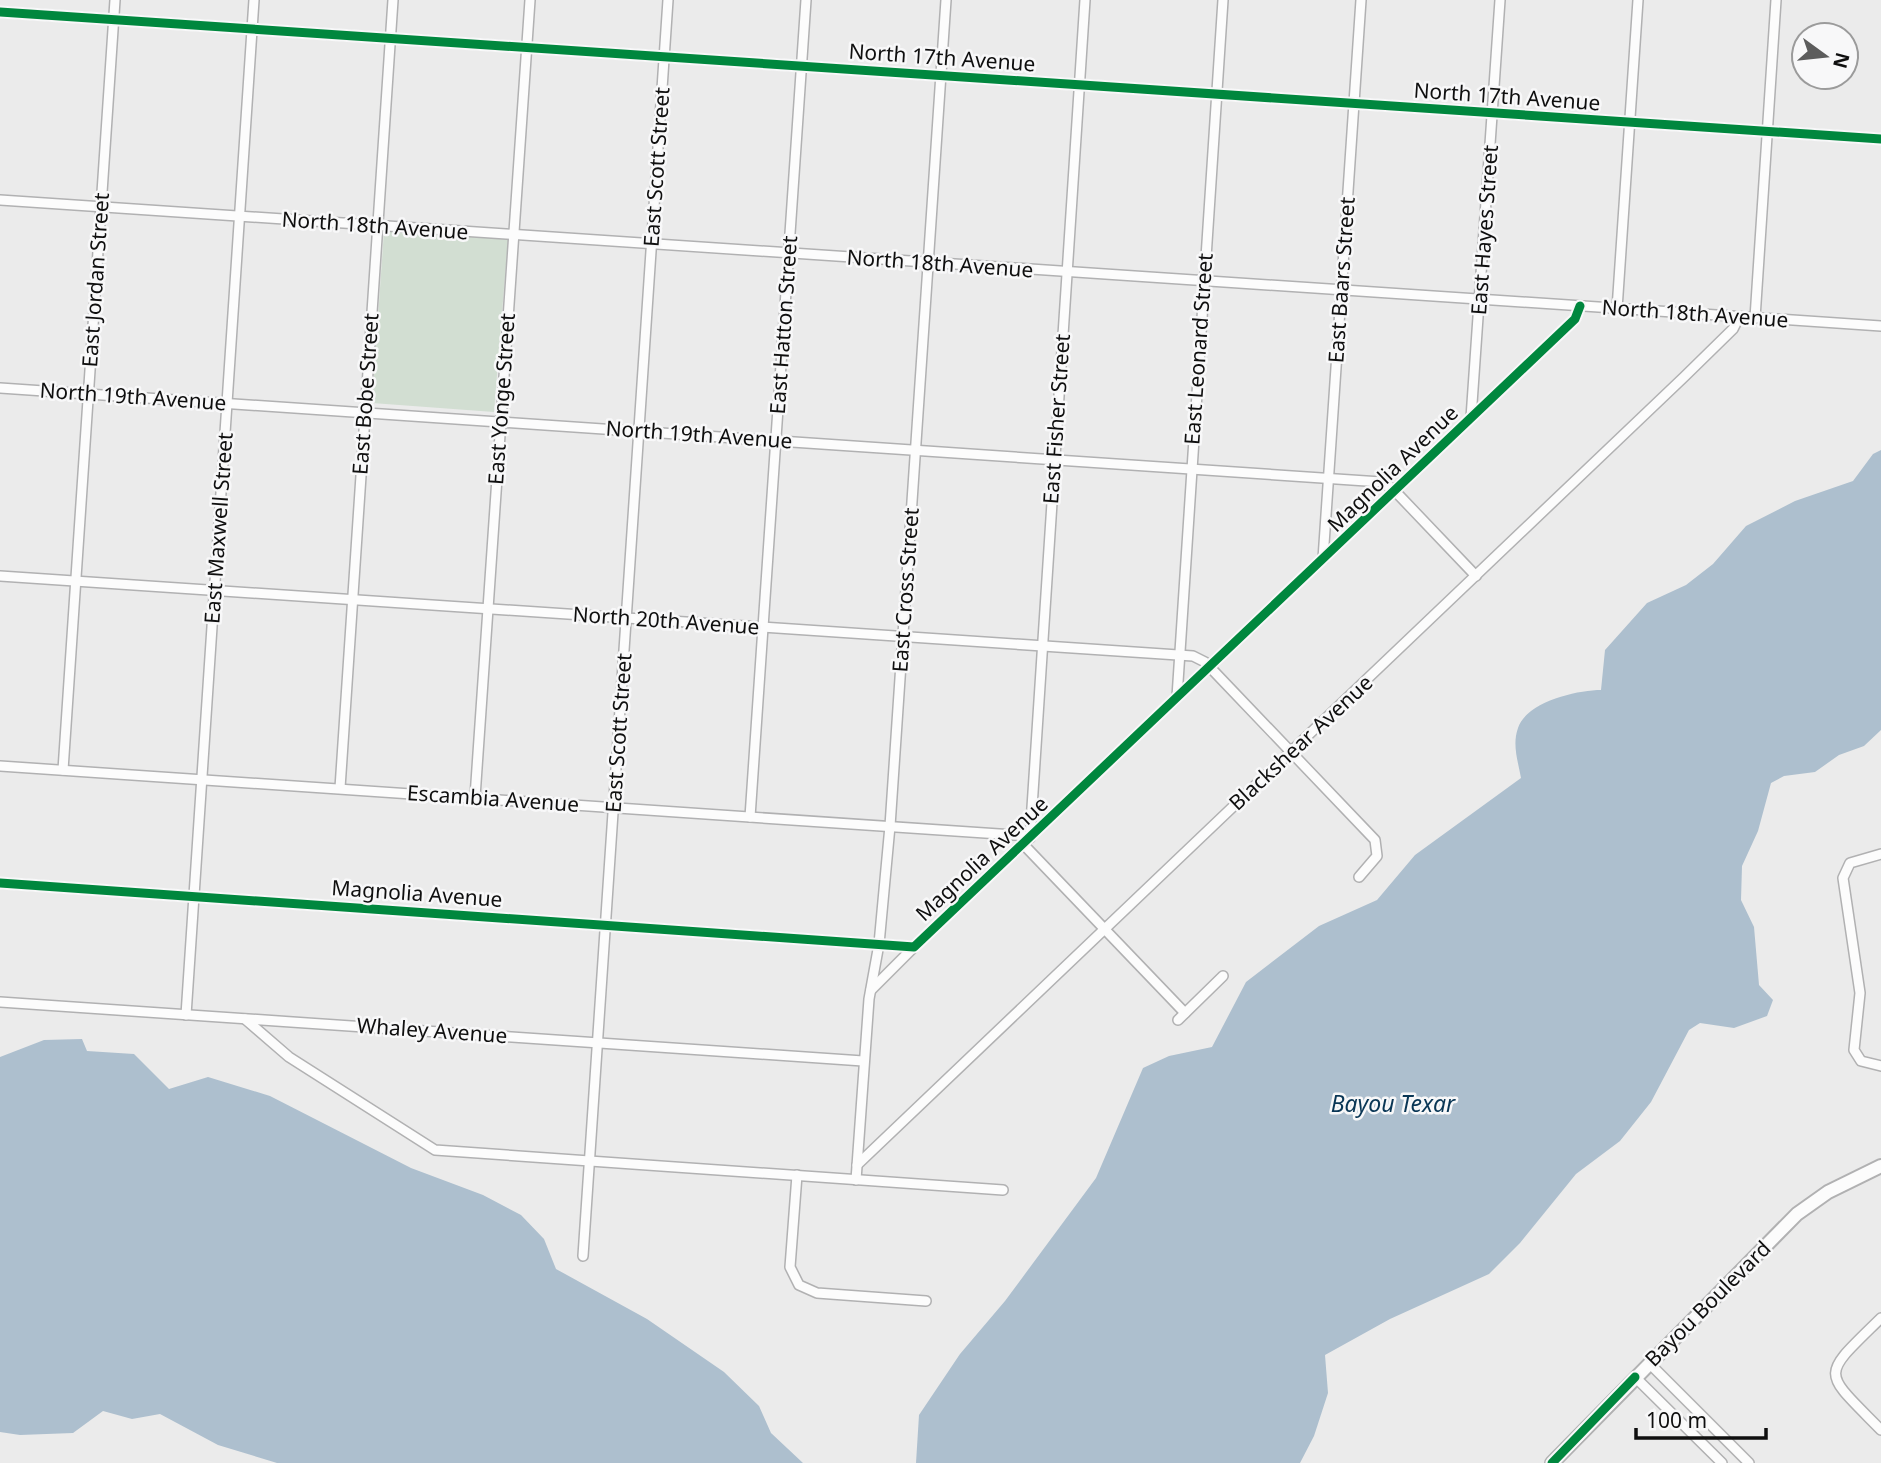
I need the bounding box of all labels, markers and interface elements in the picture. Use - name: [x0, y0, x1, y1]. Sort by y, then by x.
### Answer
- north arrow: [1790, 21, 1860, 91]
- street label: North 17th Avenue: [848, 37, 1036, 77]
- text: N: [1827, 50, 1856, 71]
- street label: North 17th Avenue: [1413, 76, 1601, 116]
- street label: East Scott Street: [636, 86, 676, 248]
- street label: East Hayes Street: [1464, 143, 1504, 316]
- street label: East Jordan Street: [75, 191, 115, 368]
- street label: East Baars Street: [1321, 195, 1361, 364]
- street label: North 18th Avenue: [281, 205, 469, 245]
- street label: East Hatton Street: [763, 234, 803, 415]
- street label: North 18th Avenue: [846, 243, 1034, 283]
- street label: East Leonard Street: [1177, 252, 1219, 446]
- street label: North 18th Avenue: [1601, 293, 1789, 333]
- street label: East Bobe Street: [345, 312, 385, 476]
- street label: East Yonge Street: [481, 312, 521, 486]
- street label: East Fisher Street: [1036, 332, 1076, 505]
- street label: North 19th Avenue: [39, 376, 227, 416]
- street label: Magnolia Avenue: [1321, 399, 1464, 538]
- street label: North 19th Avenue: [605, 414, 793, 454]
- street label: East Maxwell Street: [197, 431, 239, 625]
- street label: East Cross Street: [885, 506, 925, 673]
- street label: North 20th Avenue: [572, 600, 760, 640]
- street label: East Scott Street: [598, 652, 638, 814]
- street label: Blackshear Avenue: [1223, 668, 1378, 816]
- street label: Escambia Avenue: [406, 778, 580, 818]
- street label: Magnolia Avenue: [909, 790, 1053, 927]
- street label: Magnolia Avenue: [331, 873, 503, 913]
- street label: Whaley Avenue: [356, 1011, 508, 1049]
- water label: Bayou Texar: [1331, 1087, 1456, 1119]
- street label: Bayou Boulevard: [1638, 1234, 1776, 1372]
- scale bar: [1636, 1396, 1766, 1440]
- text: 100 m: [1646, 1406, 1707, 1434]

